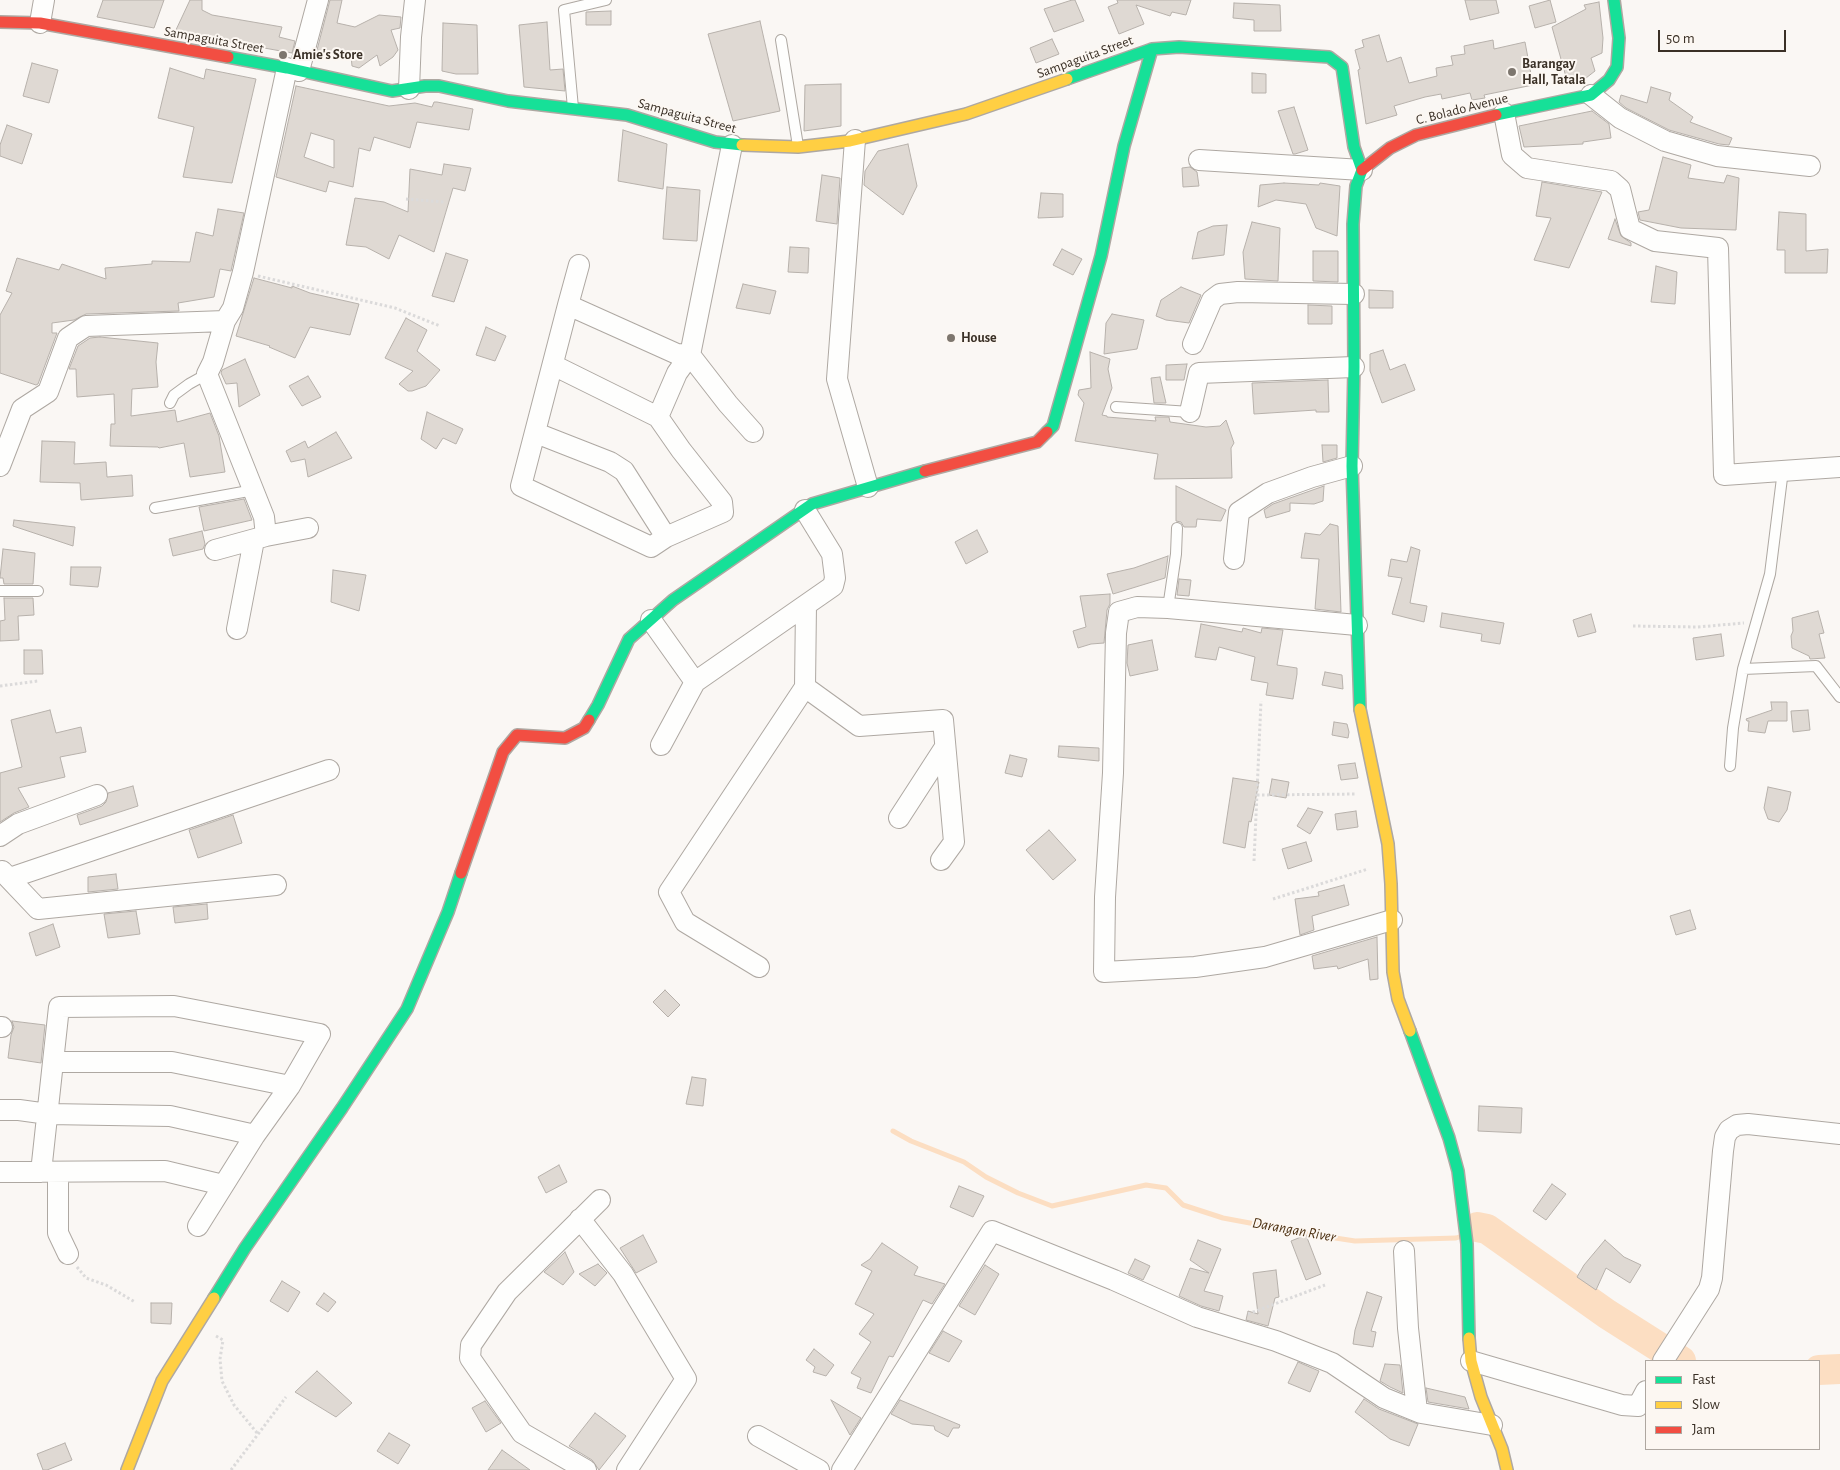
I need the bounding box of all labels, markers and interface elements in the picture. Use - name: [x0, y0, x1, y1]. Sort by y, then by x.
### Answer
- scale bar: [1660, 20, 1788, 52]
- street label: Sampaguita Street: [163, 23, 265, 57]
- text: 50 m: [1666, 31, 1695, 46]
- street label: Sampaguita Street: [1035, 32, 1135, 82]
- place label: Amie's Store: [293, 47, 363, 63]
- marker: Amie's Store: [277, 49, 289, 61]
- place label: Barangay Hall, Tatala: [1522, 56, 1586, 88]
- marker: Barangay Hall, Tatala: [1506, 66, 1518, 78]
- street label: C. Bolado Avenue: [1414, 89, 1510, 129]
- street label: Sampaguita Street: [636, 95, 738, 137]
- place label: House: [961, 330, 997, 346]
- marker: House: [945, 332, 957, 344]
- water label: Darangan River: [1251, 1214, 1337, 1246]
- legend: [1645, 1360, 1820, 1450]
- text: Fast: [1692, 1372, 1715, 1387]
- text: Slow: [1692, 1397, 1720, 1412]
- text: Jam: [1692, 1422, 1715, 1437]

